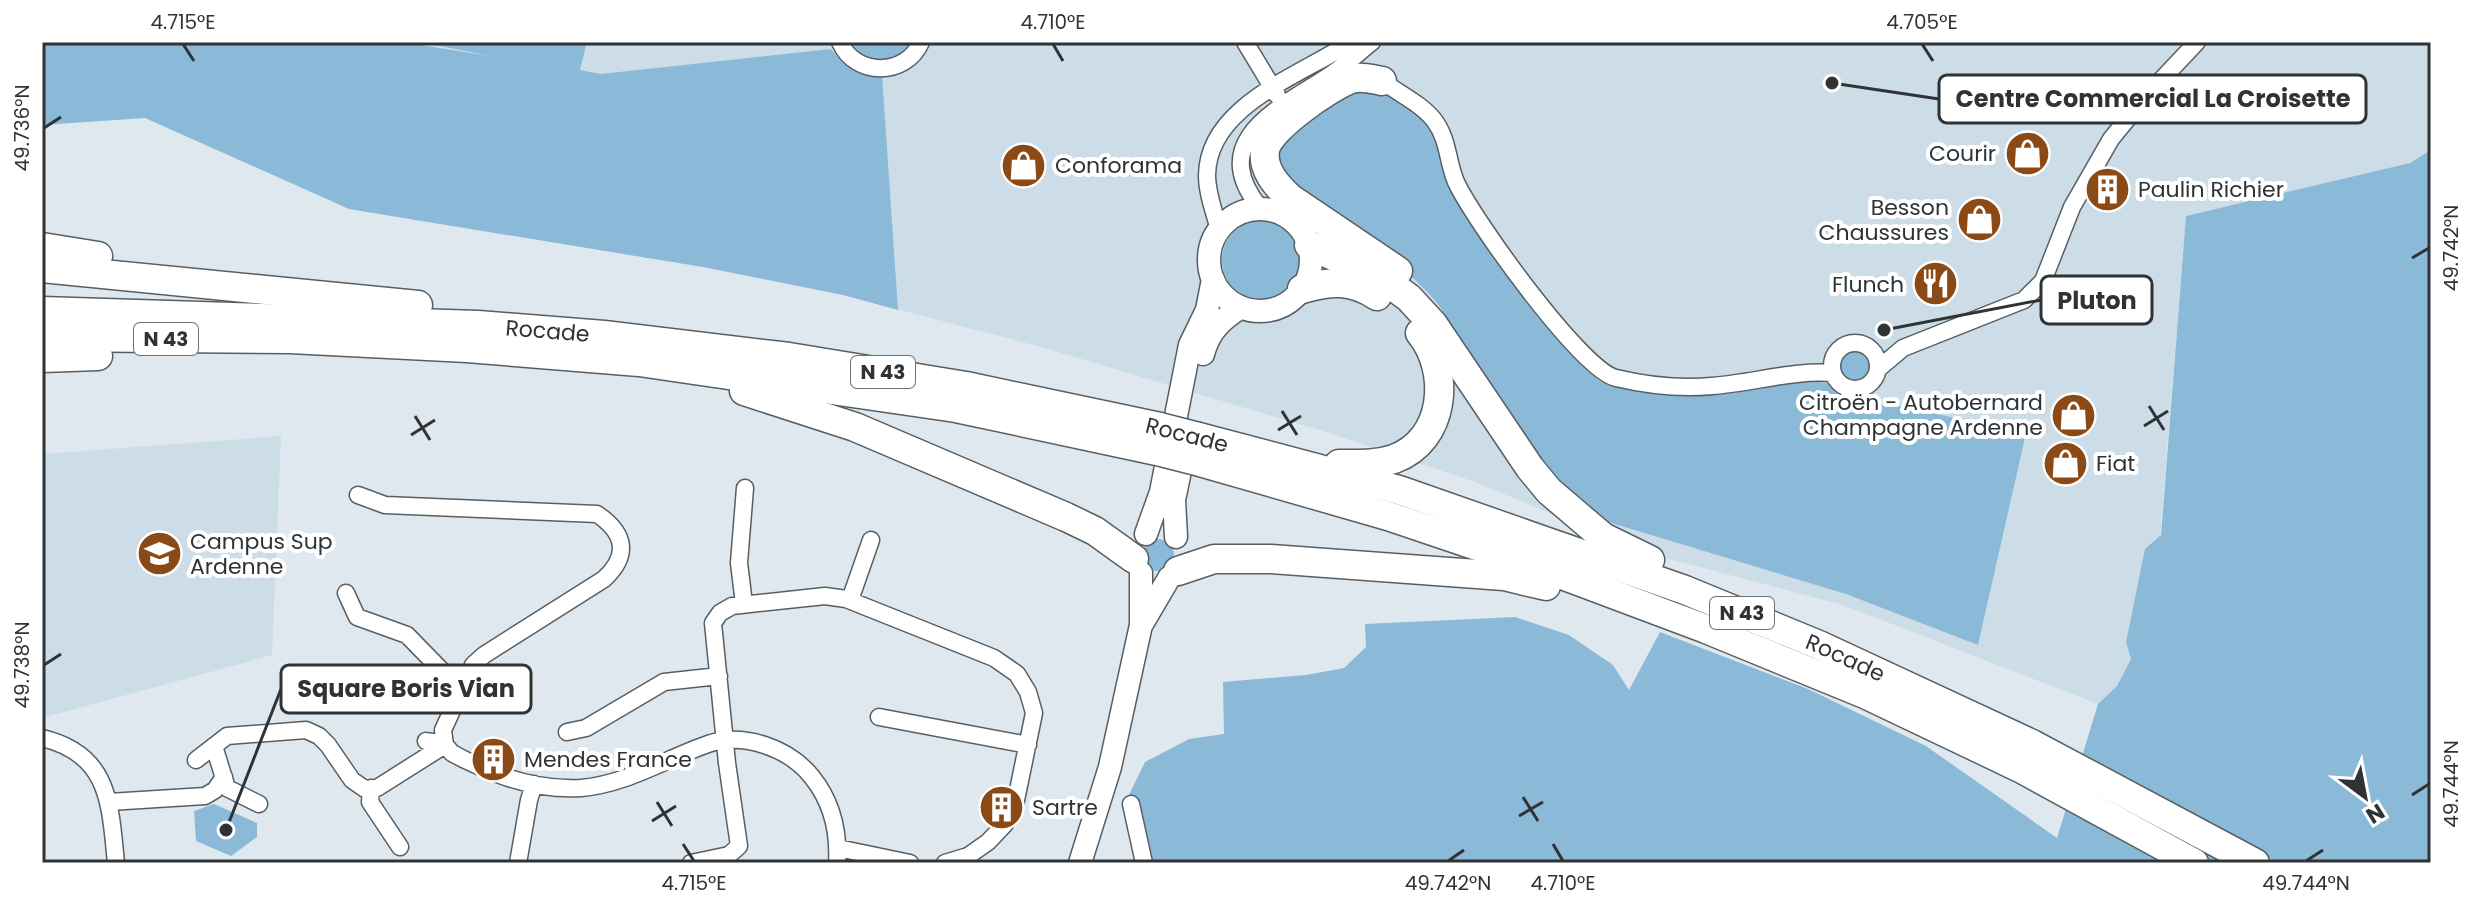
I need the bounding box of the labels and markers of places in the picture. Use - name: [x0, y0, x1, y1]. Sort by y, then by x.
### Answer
- callout: Centre Commercial La Croisette: [1939, 75, 2366, 123]
- shop icon: Courir: [2003, 129, 2051, 177]
- place label: Courir: [1929, 138, 1996, 169]
- shop icon: Conforama: [1000, 141, 1048, 189]
- place label: Conforama: [1055, 150, 1182, 181]
- building icon: Paulin Richier: [2083, 165, 2131, 213]
- place label: Paulin Richier: [2138, 174, 2284, 205]
- place label: Besson Chaussures: [1819, 192, 1949, 248]
- shop icon: Besson Chaussures: [1956, 196, 2004, 244]
- restaurant icon: Flunch: [1911, 260, 1959, 308]
- place label: Flunch: [1832, 269, 1904, 300]
- callout: Pluton: [2041, 276, 2152, 324]
- place label: Citroën - Autobernard Champagne Ardenne: [1799, 387, 2043, 443]
- shop icon: Citroën - Autobernard Champagne Ardenne: [2050, 391, 2098, 439]
- shop icon: Fiat: [2041, 439, 2089, 487]
- place label: Fiat: [2096, 448, 2135, 479]
- place label: Campus Sup Ardenne: [190, 526, 333, 582]
- school or university icon: Campus Sup Ardenne: [135, 530, 183, 578]
- callout: Square Boris Vian: [281, 665, 531, 713]
- building icon: Mendes France: [469, 735, 517, 783]
- place label: Mendes France: [524, 744, 692, 775]
- building icon: Sartre: [977, 783, 1025, 831]
- place label: Sartre: [1032, 792, 1098, 823]

